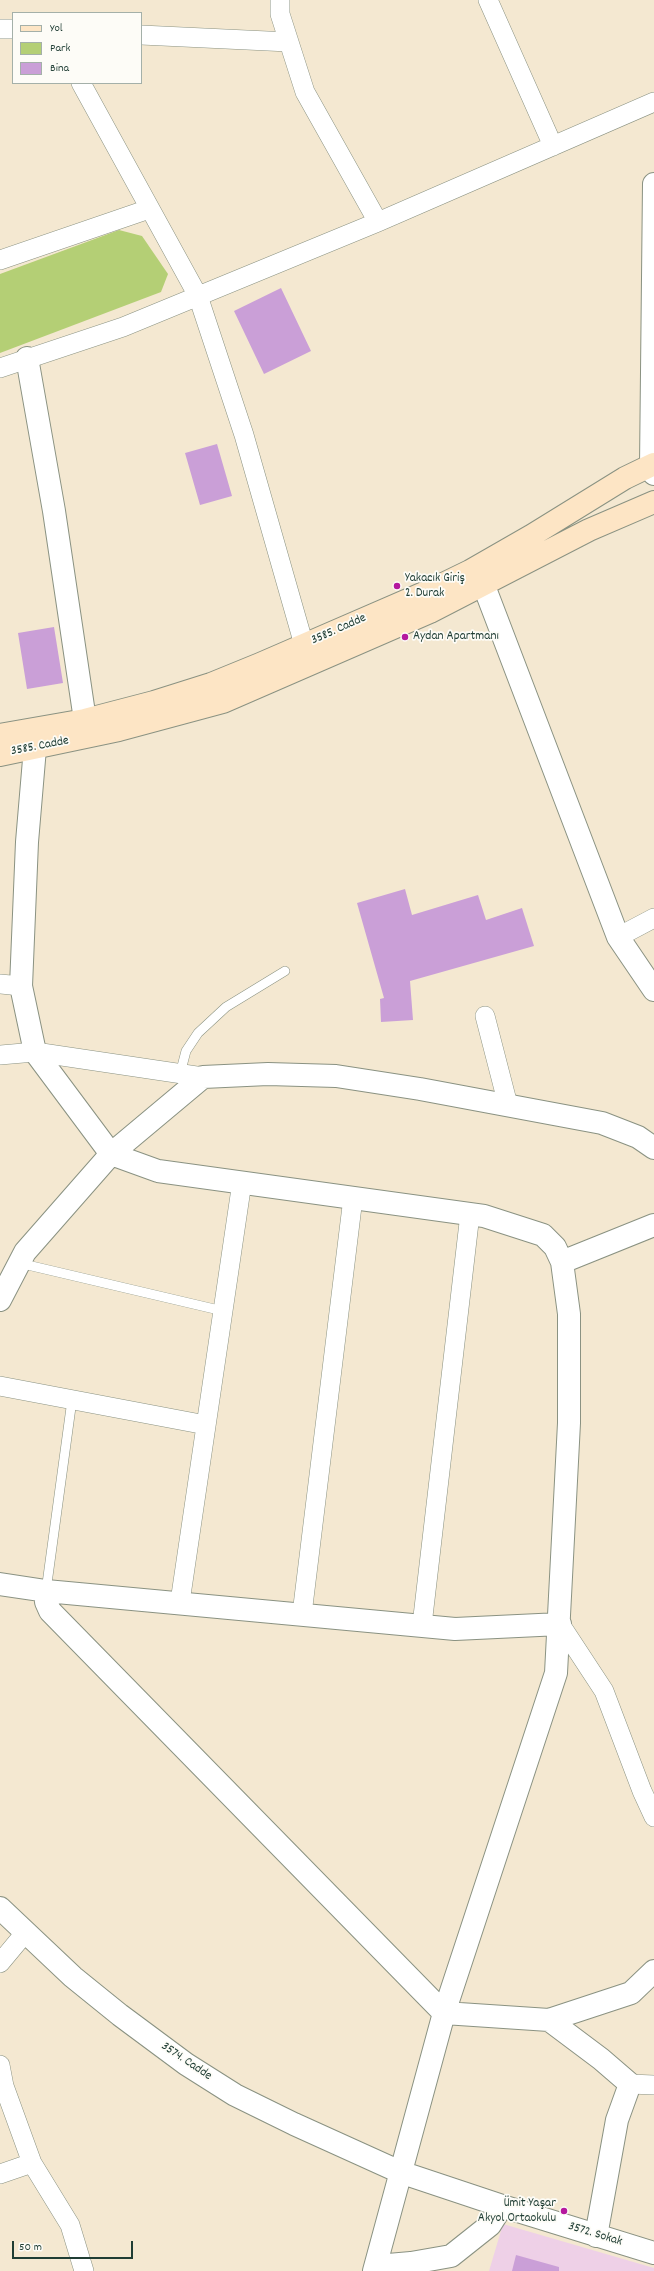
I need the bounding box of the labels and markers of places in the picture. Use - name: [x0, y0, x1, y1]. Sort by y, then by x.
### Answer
- place label: Yakacık Giriş 2. Durak: [405, 571, 465, 602]
- marker: Yakacık Giriş 2. Durak: [392, 581, 402, 591]
- place label: Aydan Apartmanı: [413, 629, 499, 645]
- marker: Aydan Apartmanı: [400, 632, 410, 642]
- place label: Ümit Yaşar Akyol Ortaokulu: [478, 2196, 556, 2227]
- marker: Ümit Yaşar Akyol Ortaokulu: [559, 2206, 569, 2216]

